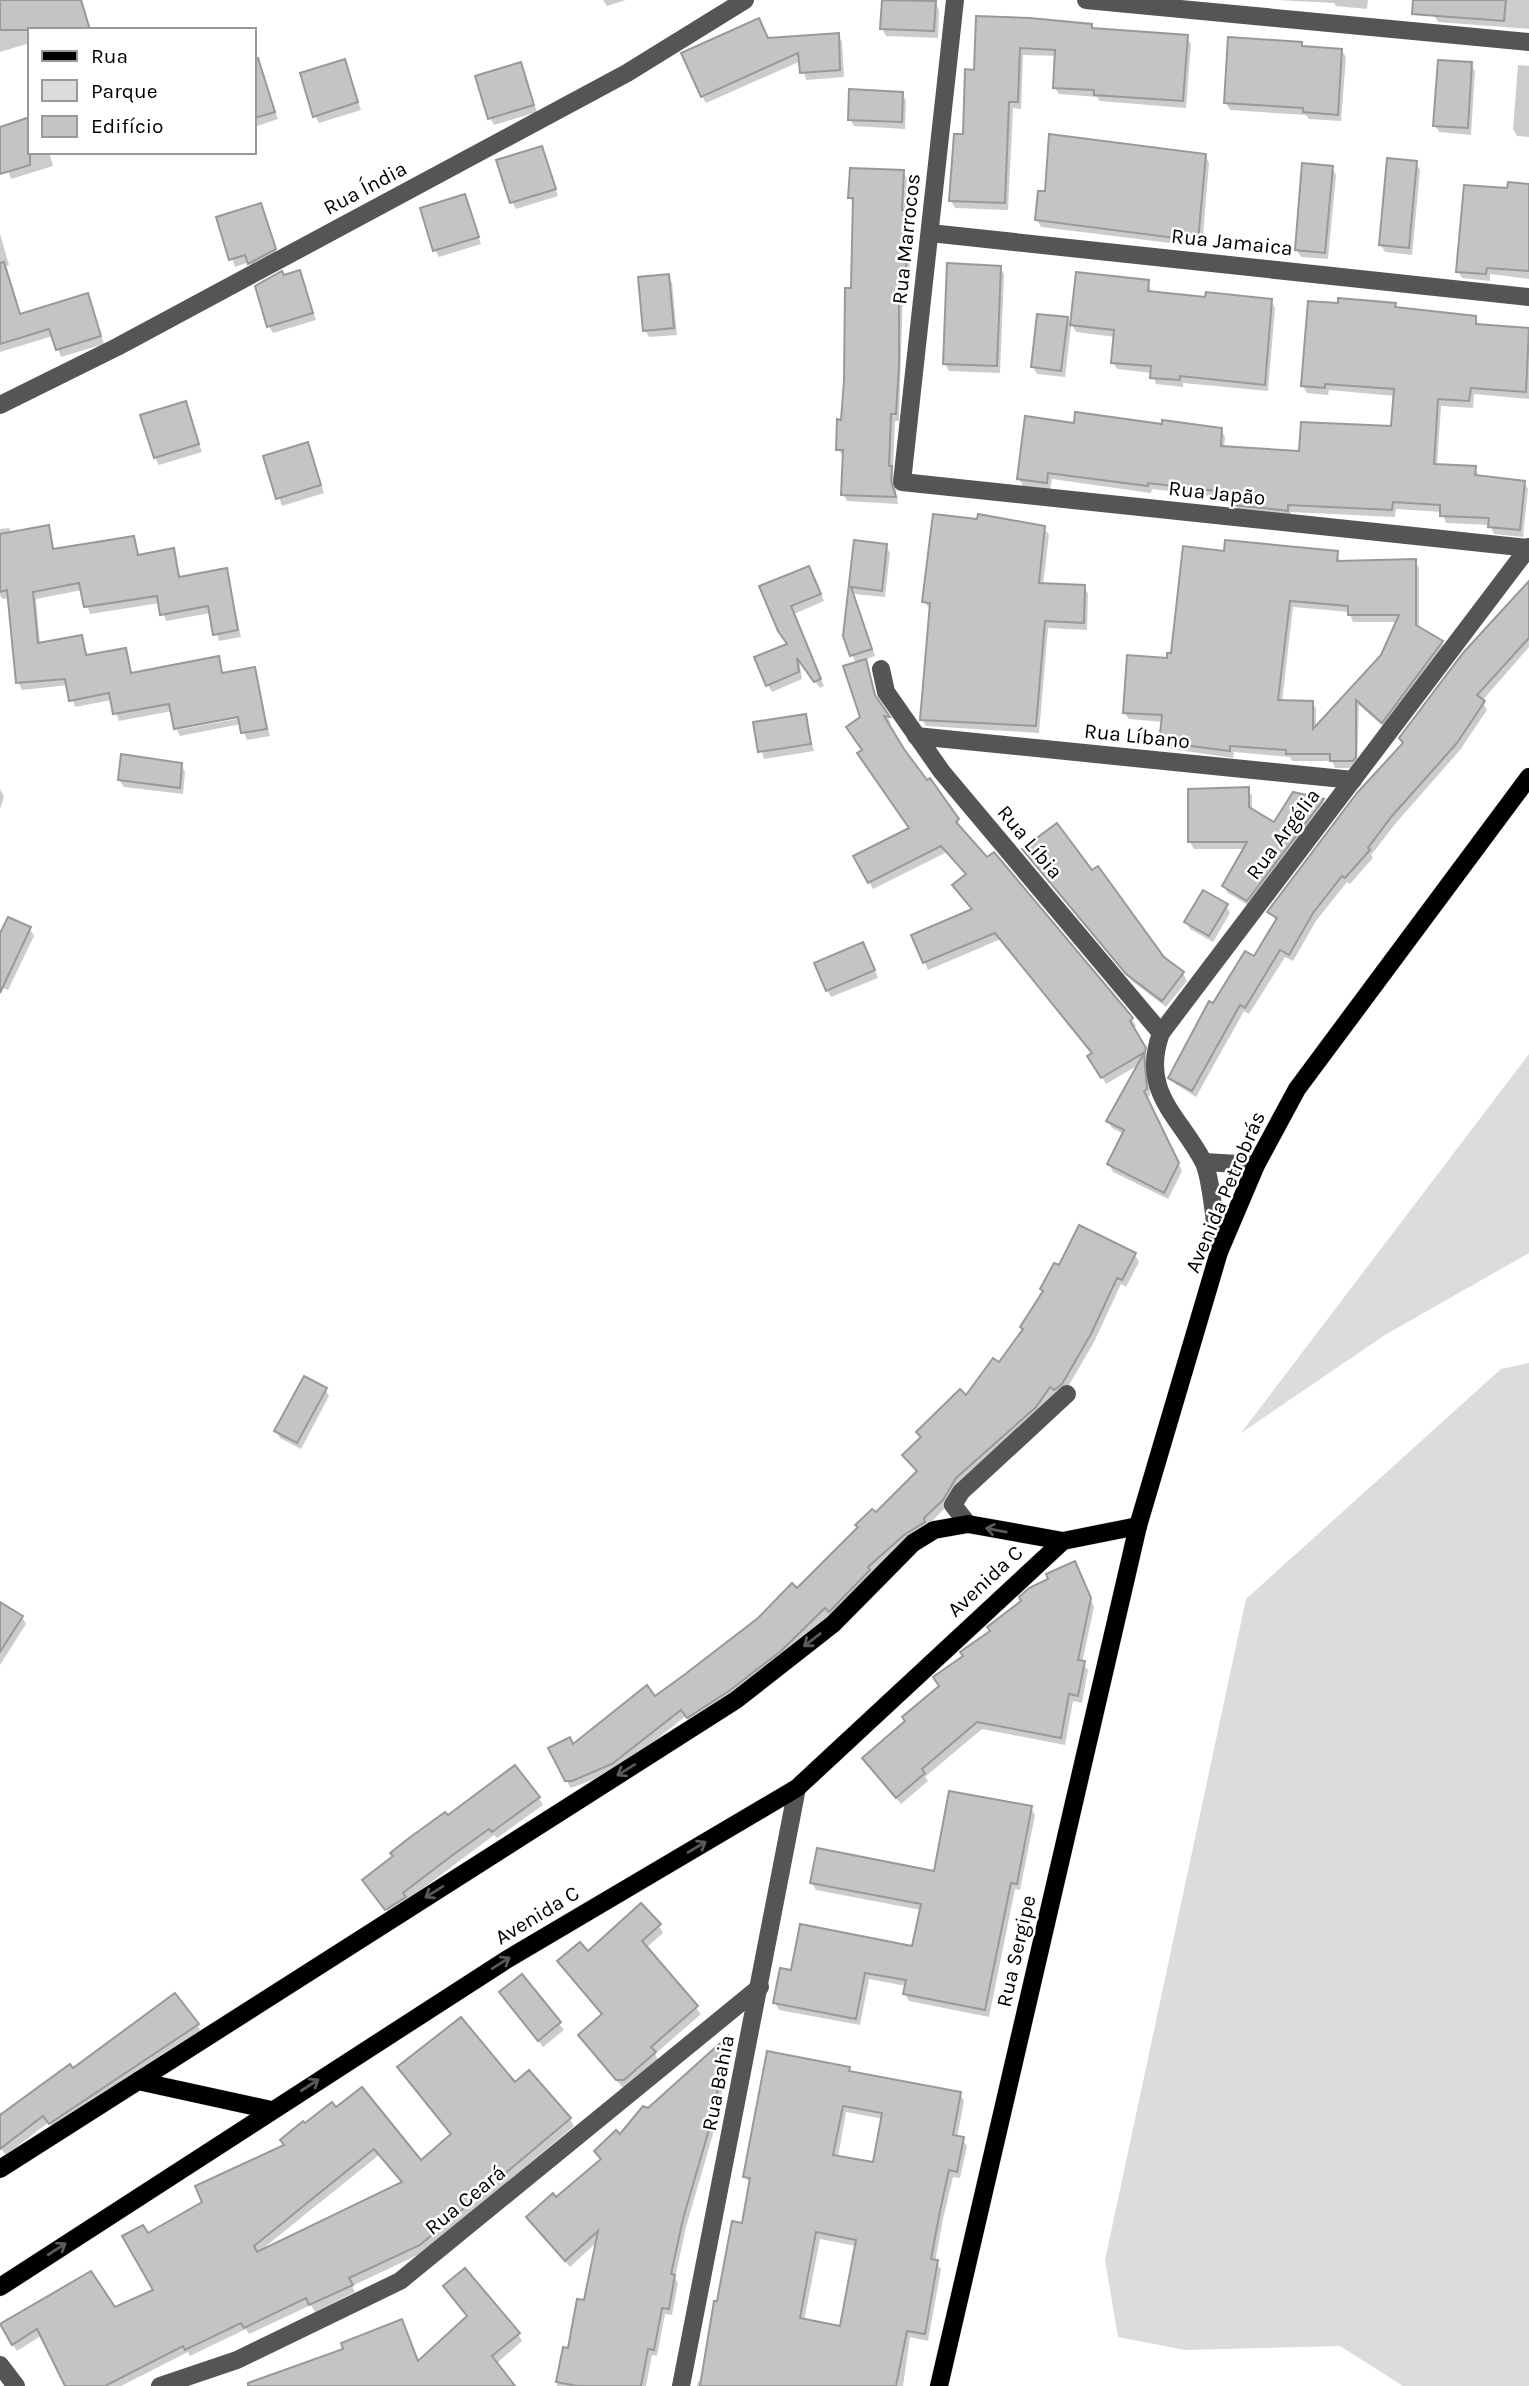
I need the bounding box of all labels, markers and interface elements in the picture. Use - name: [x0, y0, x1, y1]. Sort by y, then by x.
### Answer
- legend: [28, 28, 256, 154]
- text: Rua: [91, 44, 128, 68]
- text: Parque: [91, 79, 158, 103]
- text: Edifício: [91, 114, 164, 138]
- street label: Rua Índia: [319, 156, 411, 220]
- street label: Rua Marrocos: [887, 172, 925, 306]
- street label: Rua Jamaica: [1170, 224, 1294, 260]
- street label: Rua Japão: [1167, 476, 1267, 510]
- street label: Rua Líbano: [1083, 719, 1191, 753]
- street label: Rua Argélia: [1241, 784, 1325, 884]
- street label: Rua Líbia: [992, 800, 1068, 884]
- street label: Avenida Petrobrás: [1180, 1108, 1270, 1276]
- one-way arrow: [985, 1523, 1008, 1536]
- street label: Avenida C: [943, 1540, 1027, 1622]
- one-way arrow: [804, 1632, 822, 1647]
- one-way arrow: [617, 1763, 636, 1777]
- one-way arrow: [686, 1840, 706, 1854]
- street label: Avenida C: [491, 1881, 583, 1949]
- one-way arrow: [425, 1885, 444, 1900]
- street label: Rua Sergipe: [991, 1893, 1041, 2009]
- one-way arrow: [491, 1955, 511, 1969]
- street label: Rua Bahia: [697, 2033, 739, 2133]
- one-way arrow: [299, 2078, 319, 2092]
- street label: Rua Ceará: [420, 2160, 510, 2240]
- one-way arrow: [47, 2242, 66, 2257]

